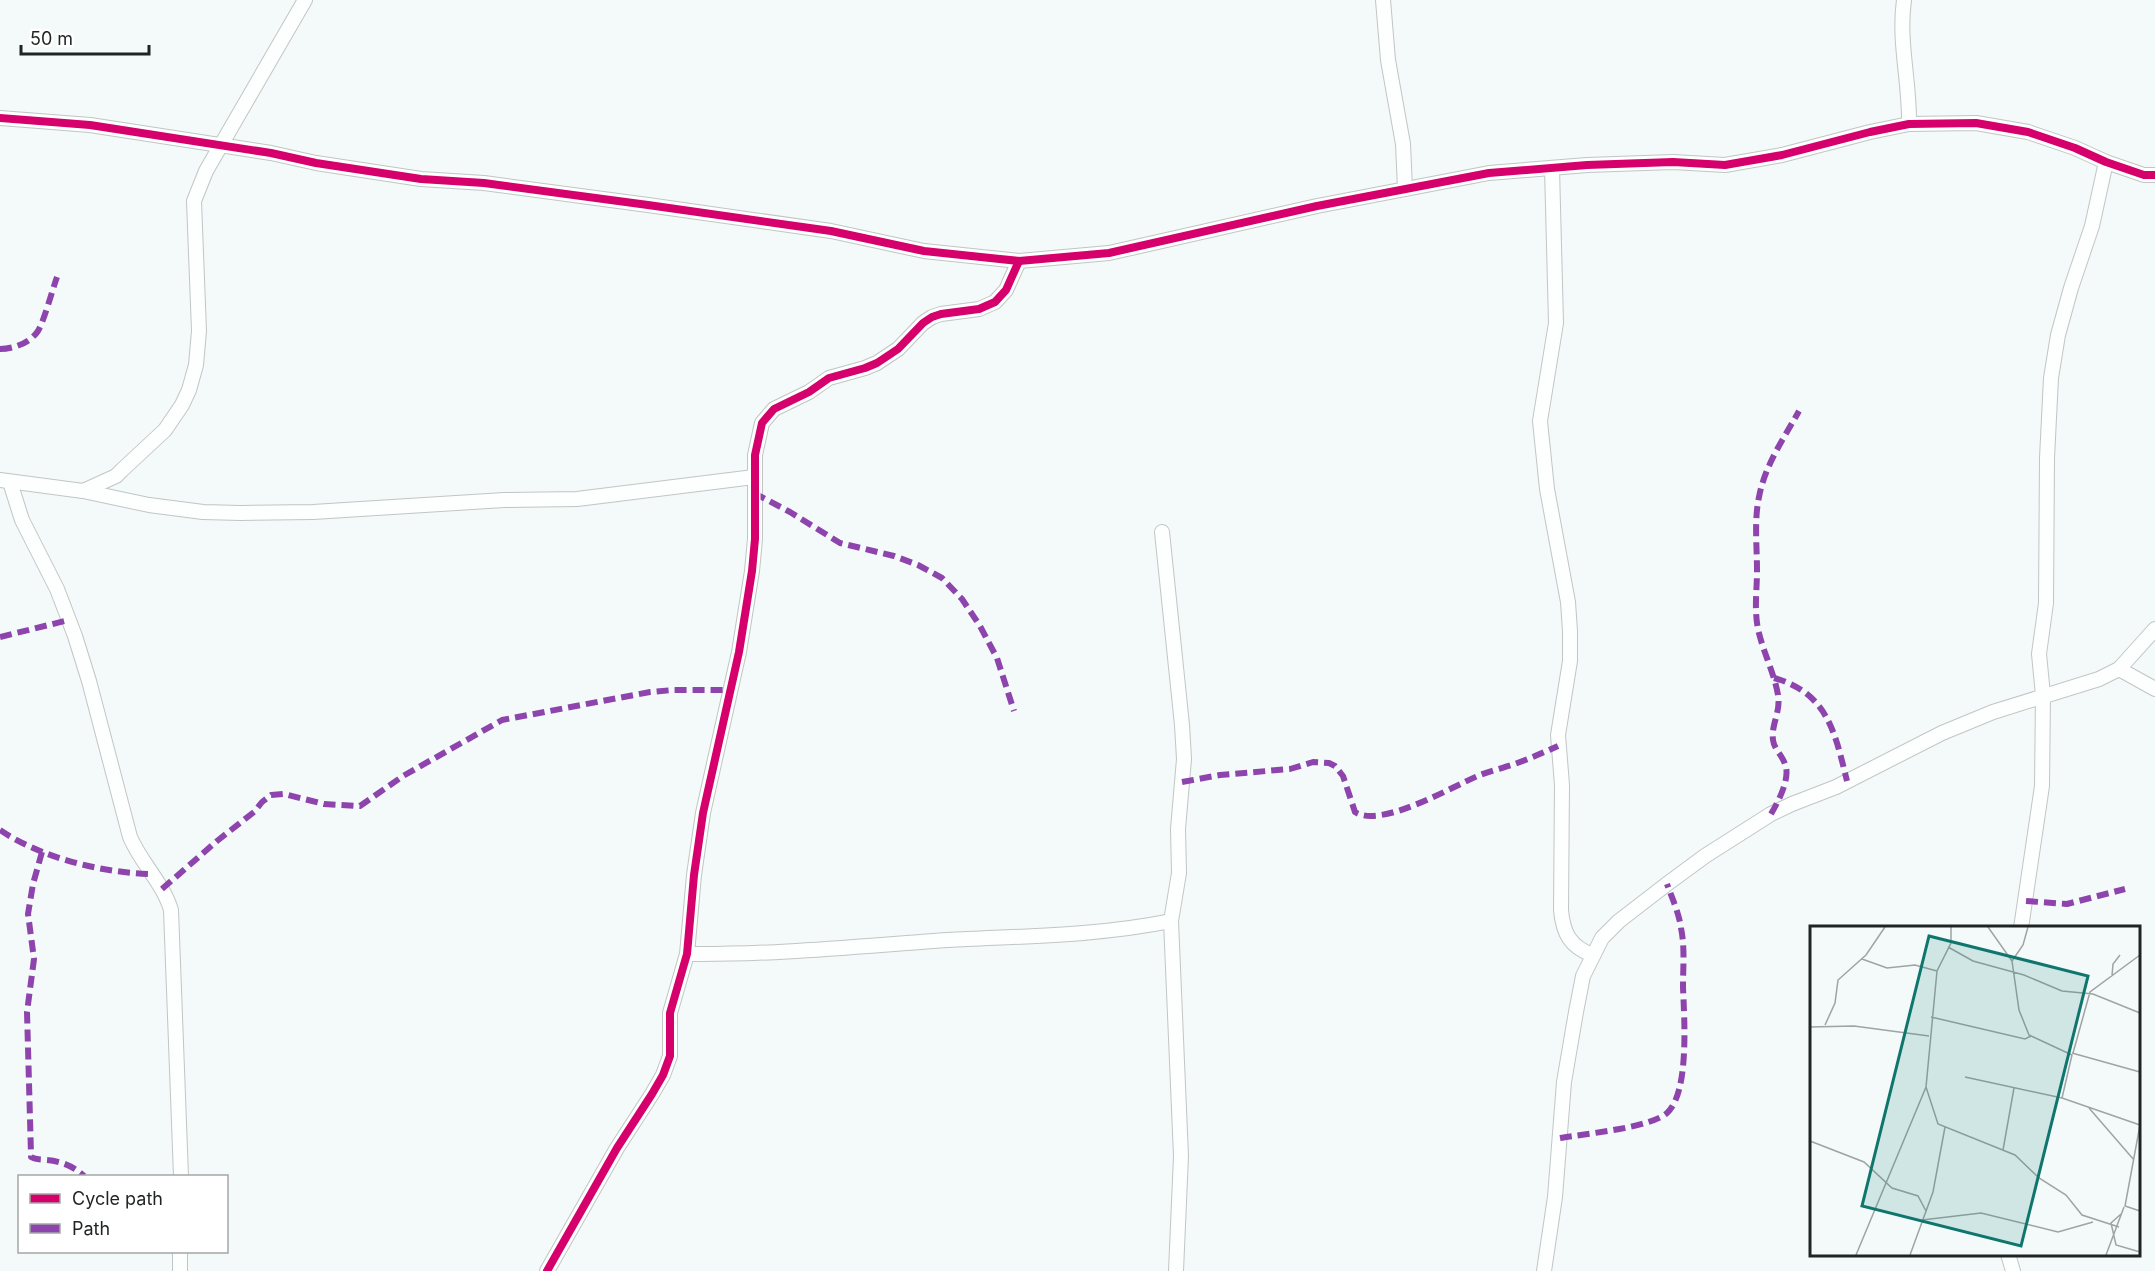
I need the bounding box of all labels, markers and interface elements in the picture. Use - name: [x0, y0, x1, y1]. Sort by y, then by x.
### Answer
- scale bar: [21, 18, 148, 56]
- text: 50 m: [30, 28, 73, 49]
- inset map: [1810, 926, 2140, 1256]
- legend: [18, 1175, 228, 1253]
- text: Cycle path: [72, 1188, 163, 1209]
- text: Path: [72, 1218, 110, 1239]

